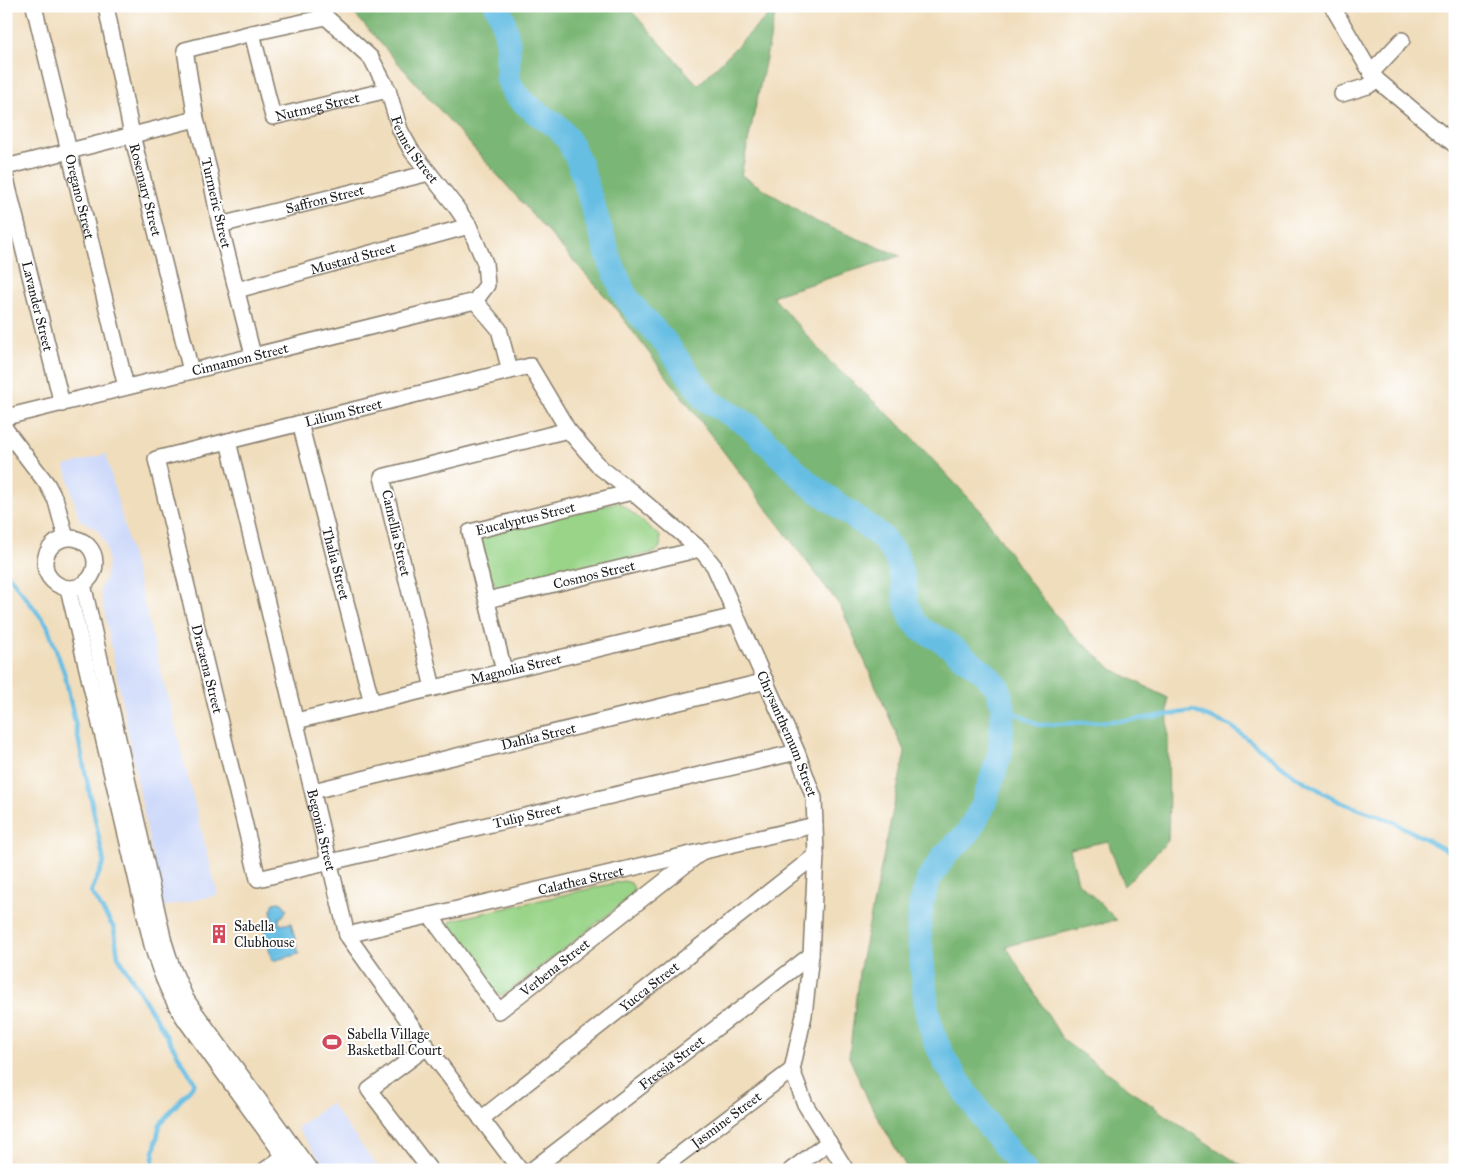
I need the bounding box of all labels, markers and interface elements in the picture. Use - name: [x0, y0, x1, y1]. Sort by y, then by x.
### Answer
- street label: Nutmeg Street: [273, 89, 361, 125]
- street label: Fennel Street: [388, 114, 442, 187]
- street label: Rosemary Street: [126, 141, 165, 238]
- street label: Oregano Street: [62, 152, 98, 241]
- street label: Turmeric Street: [197, 156, 235, 250]
- street label: Saffron Street: [284, 181, 366, 217]
- street label: Mustard Street: [308, 238, 397, 278]
- street label: Lavander Street: [18, 259, 57, 353]
- street label: Cinnamon Street: [190, 339, 290, 379]
- street label: Lilium Street: [303, 395, 384, 430]
- street label: Camellia Street: [378, 488, 414, 578]
- street label: Eucalyptus Street: [474, 498, 577, 539]
- street label: Thalia Street: [319, 525, 354, 602]
- street label: Cosmos Street: [551, 556, 637, 592]
- street label: Dracaena Street: [188, 623, 226, 715]
- street label: Magnolia Street: [469, 649, 563, 688]
- street label: Chrysanthemum Street: [753, 668, 821, 799]
- street label: Dahlia Street: [499, 719, 578, 754]
- street label: Begonia Street: [304, 787, 340, 873]
- street label: Tulip Street: [491, 800, 563, 832]
- street label: Calathea Street: [536, 862, 625, 898]
- place label: Sabella Clubhouse: [234, 918, 295, 951]
- building icon: Sabella Clubhouse: [208, 923, 230, 945]
- street label: Verbena Street: [516, 935, 593, 1001]
- street label: Yucca Street: [616, 958, 682, 1015]
- place label: Sabella Village Basketball Court: [347, 1026, 442, 1059]
- sports icon: Sabella Village Basketball Court: [321, 1031, 343, 1053]
- street label: Freesia Street: [635, 1032, 708, 1093]
- street label: Jasmine Street: [686, 1088, 765, 1153]

